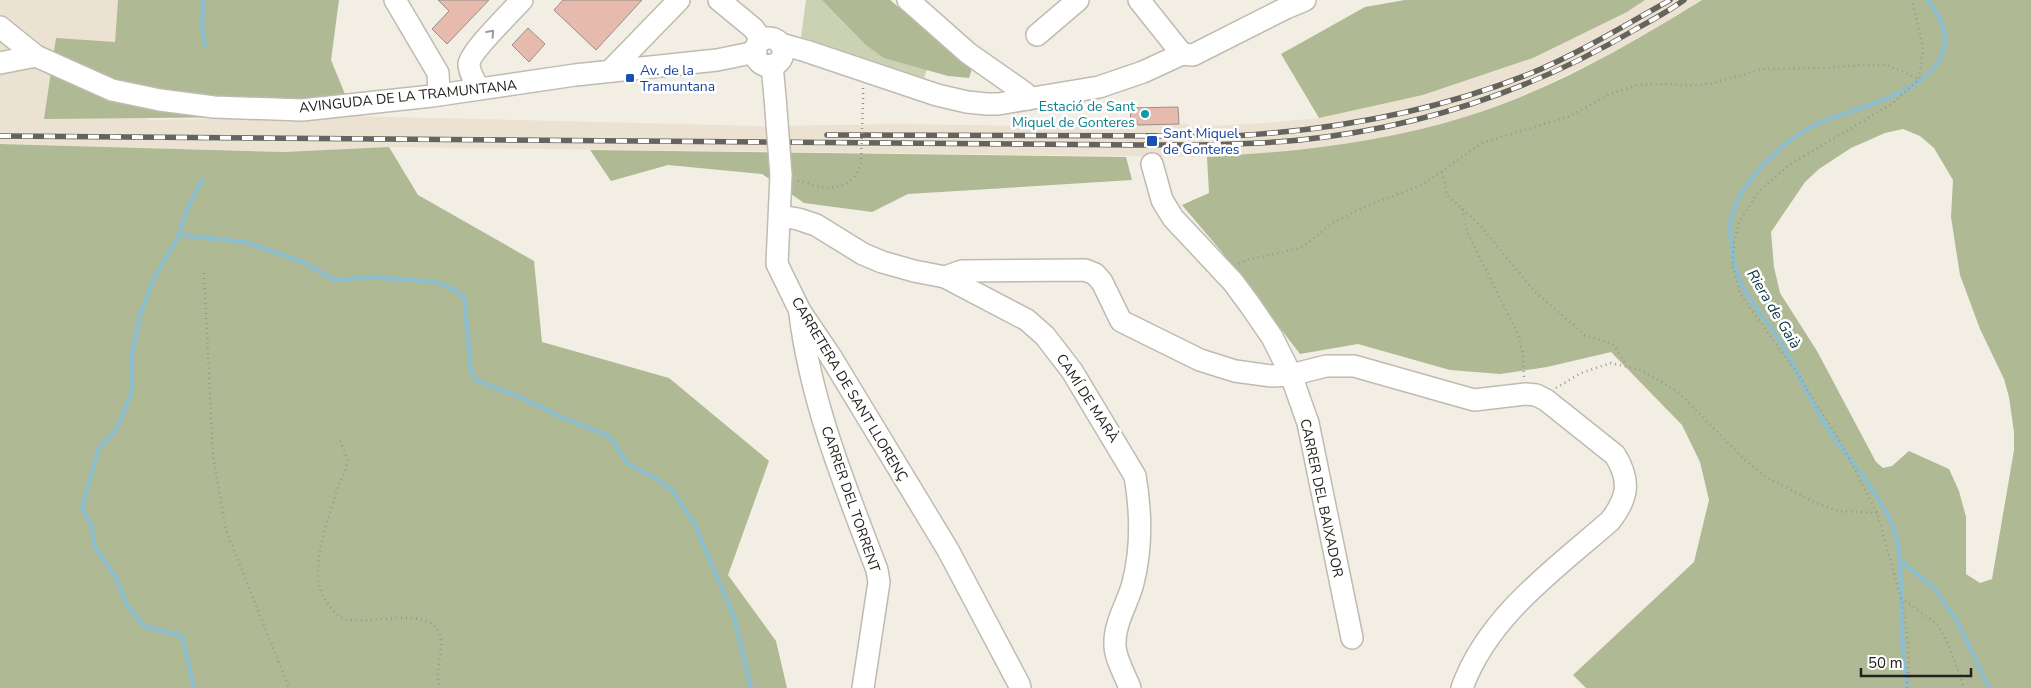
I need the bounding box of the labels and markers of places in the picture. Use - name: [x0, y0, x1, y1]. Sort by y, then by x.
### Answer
- place label: Av. de la Tramuntana: [640, 61, 715, 96]
- marker: Av. de la Tramuntana: [624, 72, 636, 84]
- place label: Estació de Sant Miquel de Gonteres: [1012, 97, 1135, 132]
- marker: Estació de Sant Miquel de Gonteres: [1139, 108, 1151, 120]
- place label: Sant Miquel de Gonteres: [1163, 124, 1240, 159]
- marker: Sant Miquel de Gonteres: [1145, 134, 1159, 148]

